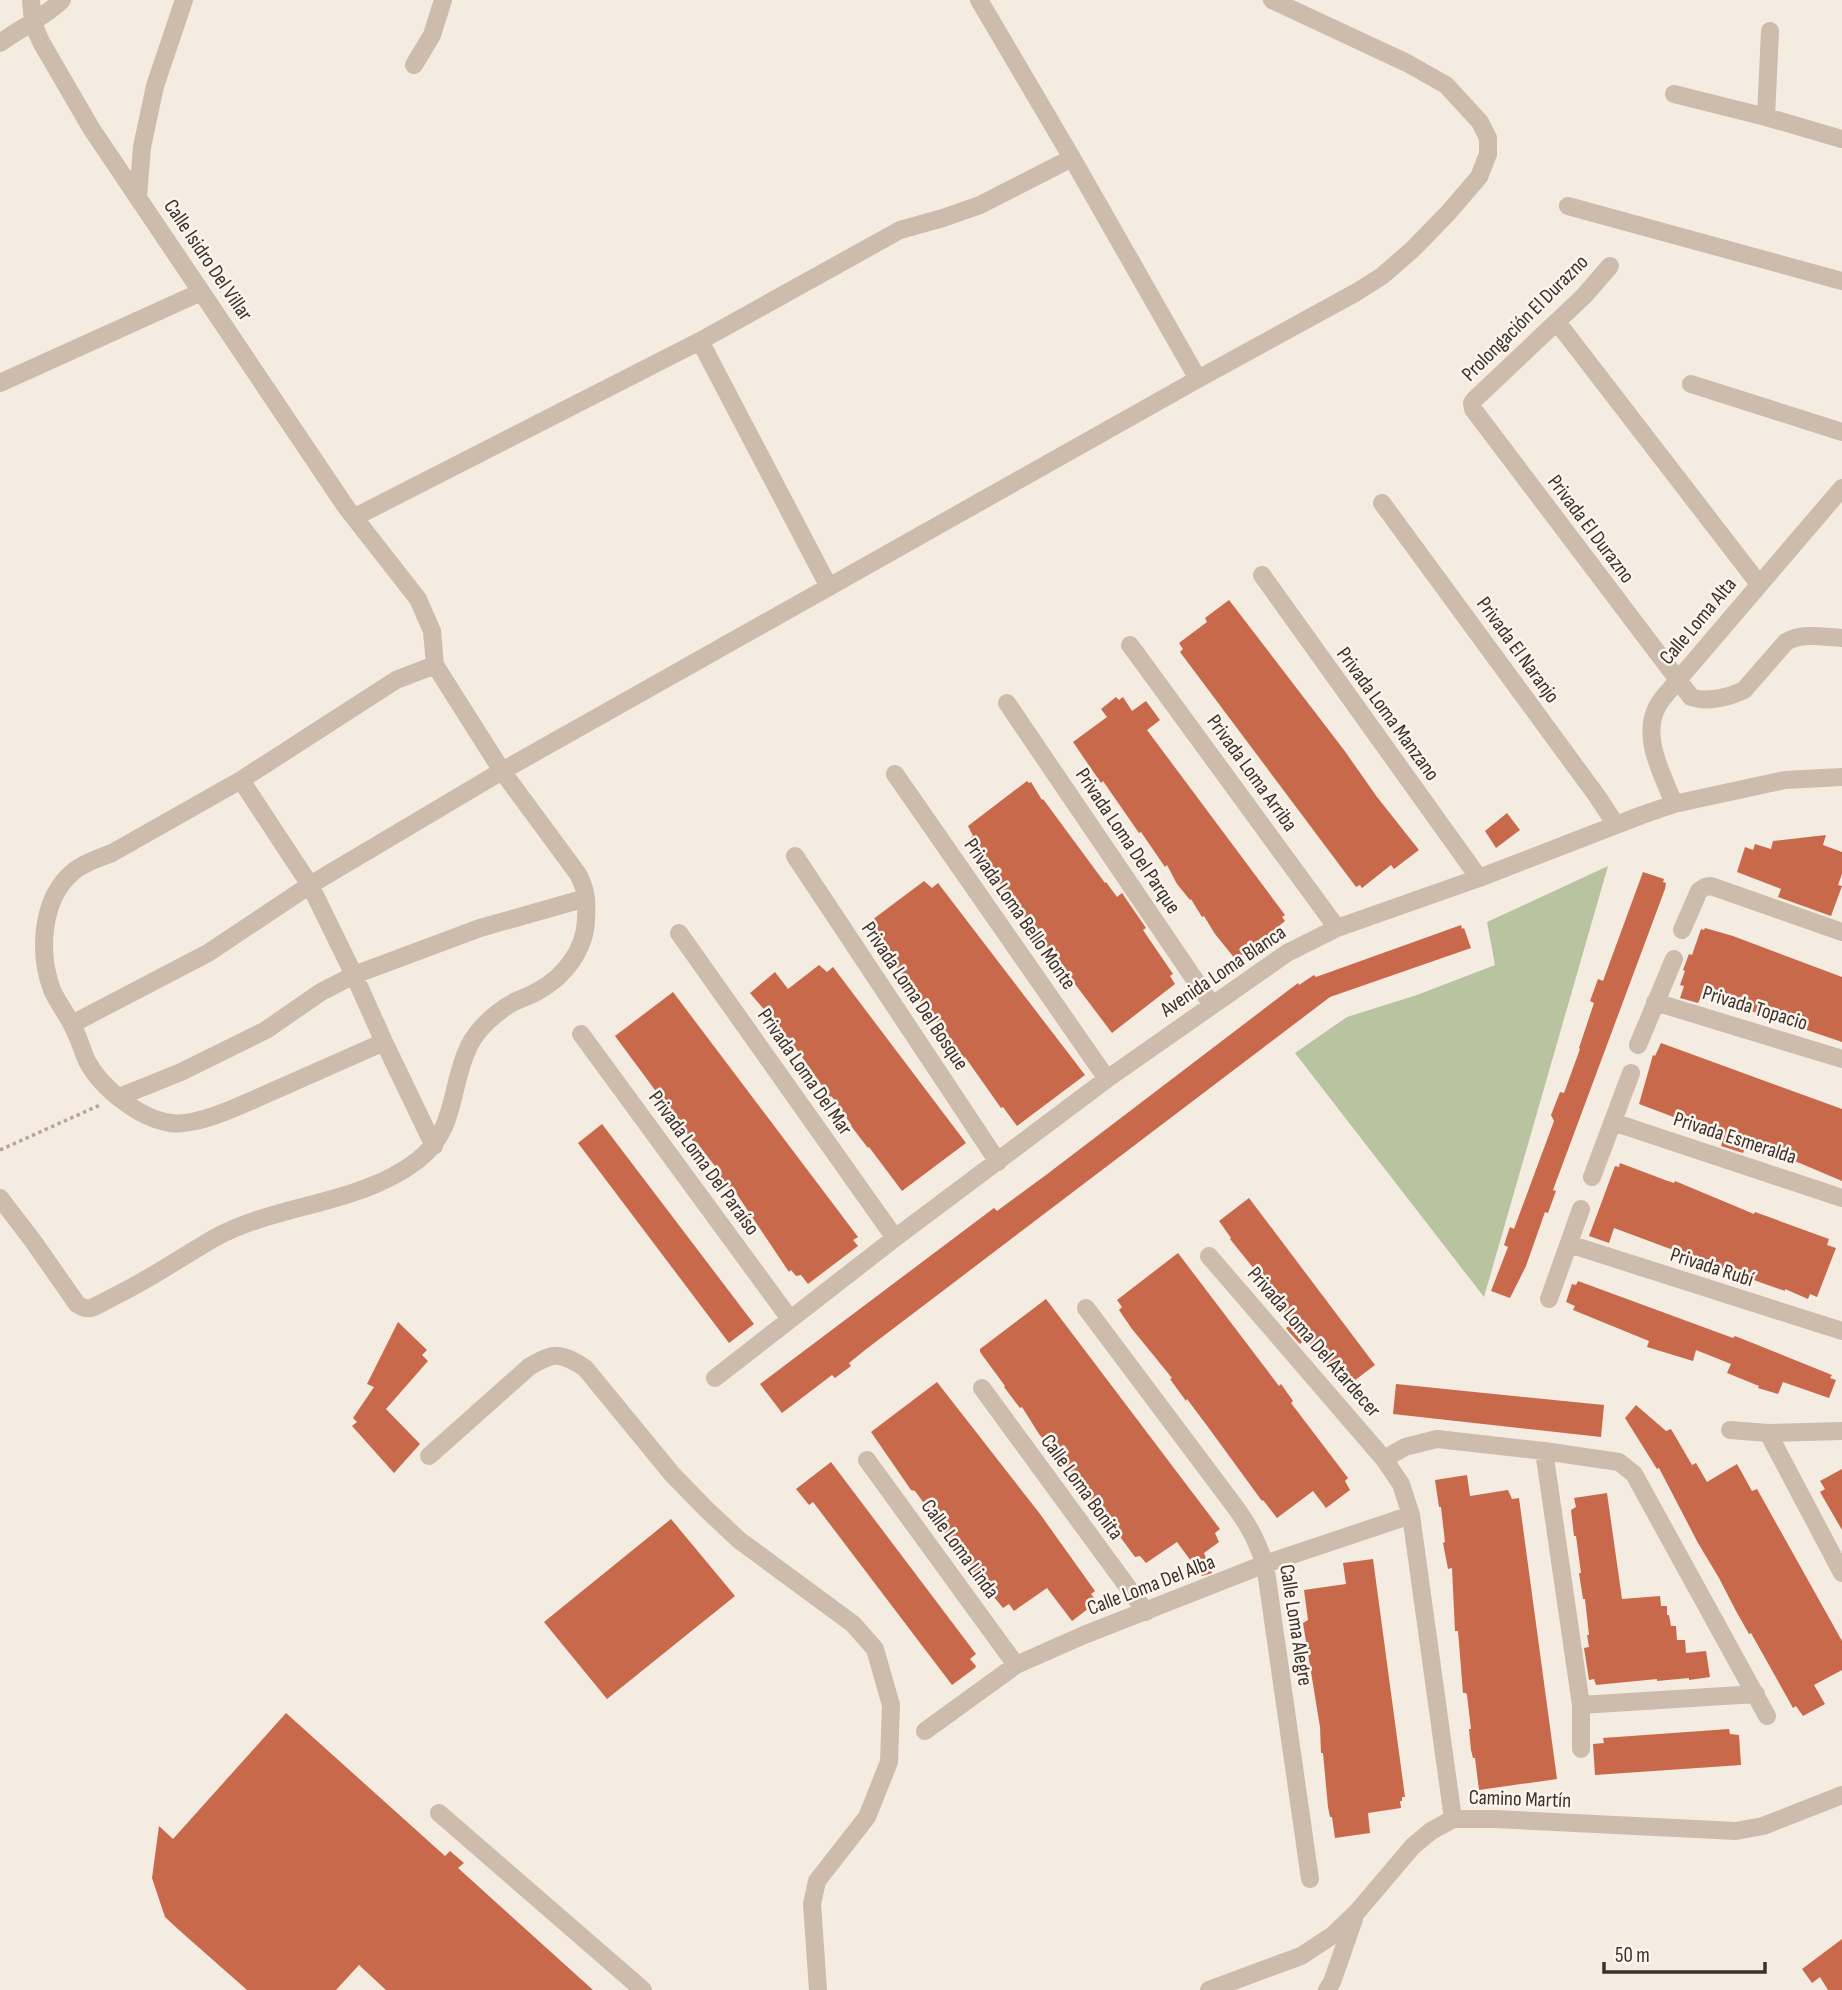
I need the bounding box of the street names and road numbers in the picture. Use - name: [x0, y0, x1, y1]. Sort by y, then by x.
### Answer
- street label: Calle Isidro Del Villar: [158, 195, 258, 325]
- street label: Prolongación El Durazno: [1457, 250, 1593, 386]
- street label: Privada El Durazno: [1542, 470, 1640, 588]
- street label: Calle Loma Alta: [1654, 572, 1742, 670]
- street label: Privada El Naranjo: [1471, 592, 1565, 708]
- street label: Privada Loma Manzano: [1331, 642, 1445, 786]
- street label: Privada Loma Arriba: [1201, 710, 1303, 836]
- street label: Privada Loma Del Parque: [1070, 763, 1186, 919]
- street label: Privada Loma Bello Monte: [959, 834, 1081, 994]
- street label: Privada Loma Del Bosque: [856, 917, 974, 1075]
- street label: Avenida Loma Blanca: [1155, 920, 1290, 1023]
- street label: Privada Topacio: [1699, 980, 1811, 1036]
- street label: Privada Loma Del Mar: [752, 1004, 858, 1140]
- street label: Privada Loma Del Paraíso: [643, 1086, 765, 1240]
- street label: Privada Esmeralda: [1671, 1106, 1799, 1170]
- street label: Privada Rubí: [1667, 1242, 1757, 1292]
- street label: Privada Loma Del Atardecer: [1242, 1262, 1386, 1422]
- street label: Calle Loma Bonita: [1035, 1429, 1129, 1545]
- street label: Calle Loma Linda: [916, 1495, 1004, 1603]
- street label: Calle Loma Del Alba: [1084, 1549, 1218, 1621]
- street label: Calle Loma Alegre: [1274, 1562, 1318, 1688]
- street label: Camino Martín: [1468, 1785, 1572, 1813]

